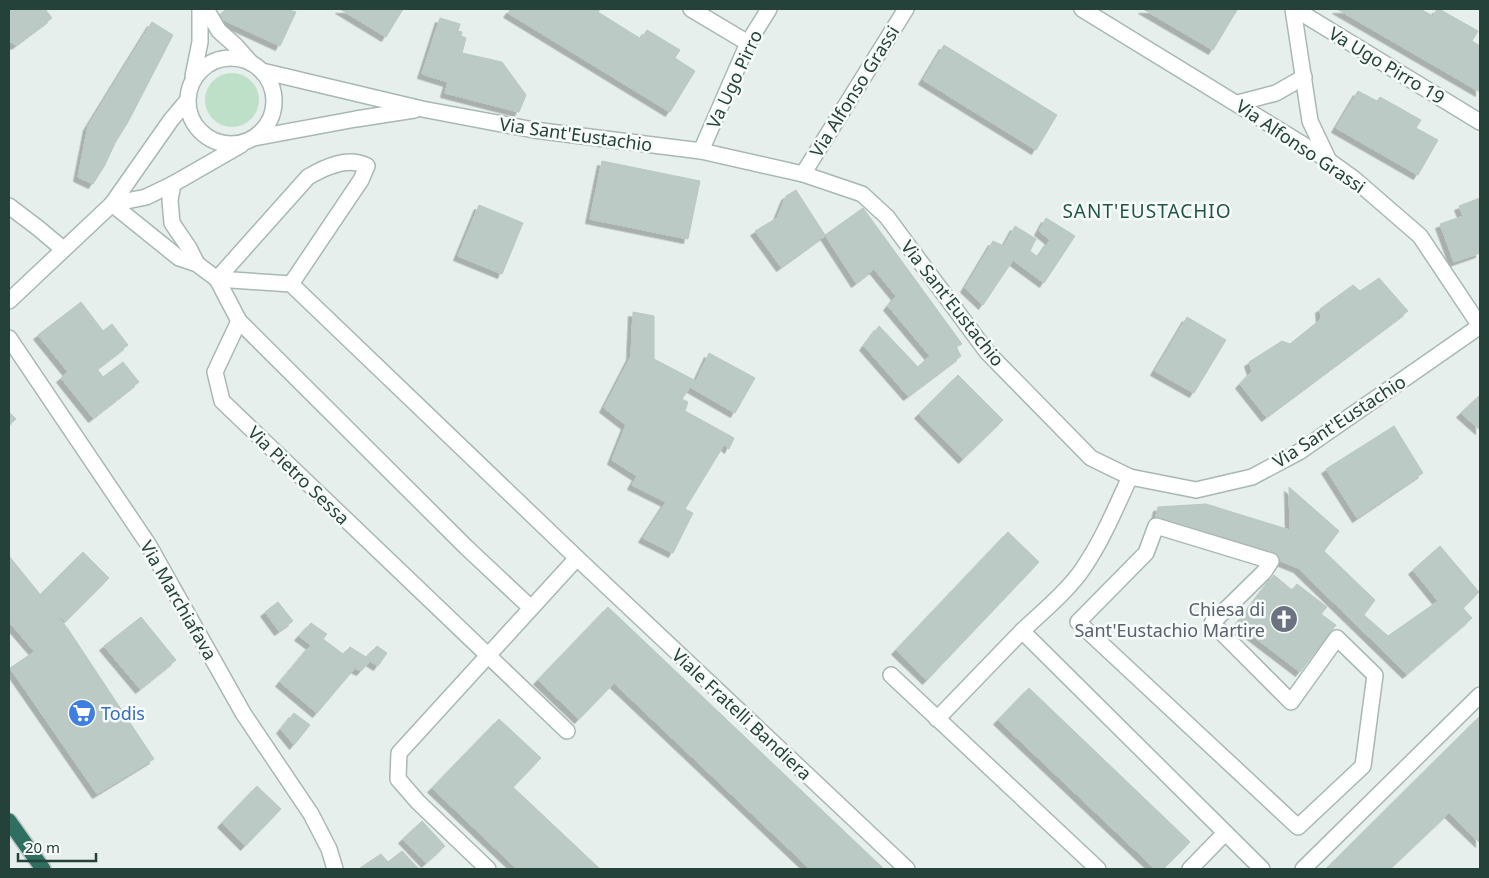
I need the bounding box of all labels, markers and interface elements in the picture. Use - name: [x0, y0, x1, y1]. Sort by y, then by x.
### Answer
- street label: Via Alfonso Grassi: [804, 21, 904, 161]
- street label: Va Ugo Pirro 19: [1325, 21, 1449, 109]
- street label: Va Ugo Pirro: [701, 26, 767, 132]
- street label: Via Alfonso Grassi: [1232, 94, 1370, 198]
- street label: Via Sant'Eustachio: [498, 111, 654, 157]
- district label: SANT'EUSTACHIO: [1062, 198, 1232, 224]
- street label: Via Sant'Eustachio: [896, 235, 1010, 371]
- street label: Via Sant'Eustachio: [1268, 369, 1410, 473]
- street label: Via Pietro Sessa: [243, 420, 355, 530]
- street label: Via Marchiafava: [135, 536, 223, 664]
- place label: Chiesa di Sant'Eustachio Martire: [1074, 597, 1265, 642]
- church icon: Chiesa di Sant'Eustachio Martire: [1269, 604, 1299, 634]
- street label: Viale Fratelli Bandiera: [667, 643, 817, 785]
- supermarket icon: Todis: [67, 698, 97, 728]
- place label: Todis: [101, 701, 145, 725]
- scale bar: [18, 830, 95, 862]
- text: 20 m: [25, 837, 60, 857]

